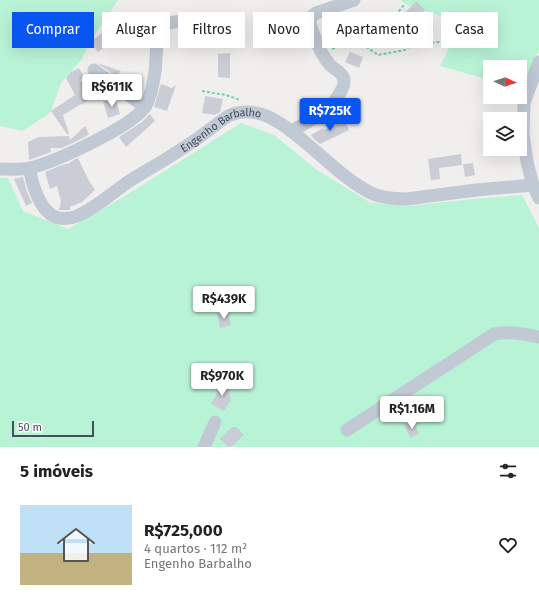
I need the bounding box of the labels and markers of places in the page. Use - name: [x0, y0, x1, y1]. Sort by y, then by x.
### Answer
- pin: R$611K: [79, 74, 145, 108]
- pin: R$725K: [297, 98, 363, 132]
- pin: R$439K: [191, 286, 257, 320]
- pin: R$970K: [189, 363, 255, 397]
- pin: R$1.16M: [375, 396, 449, 430]

